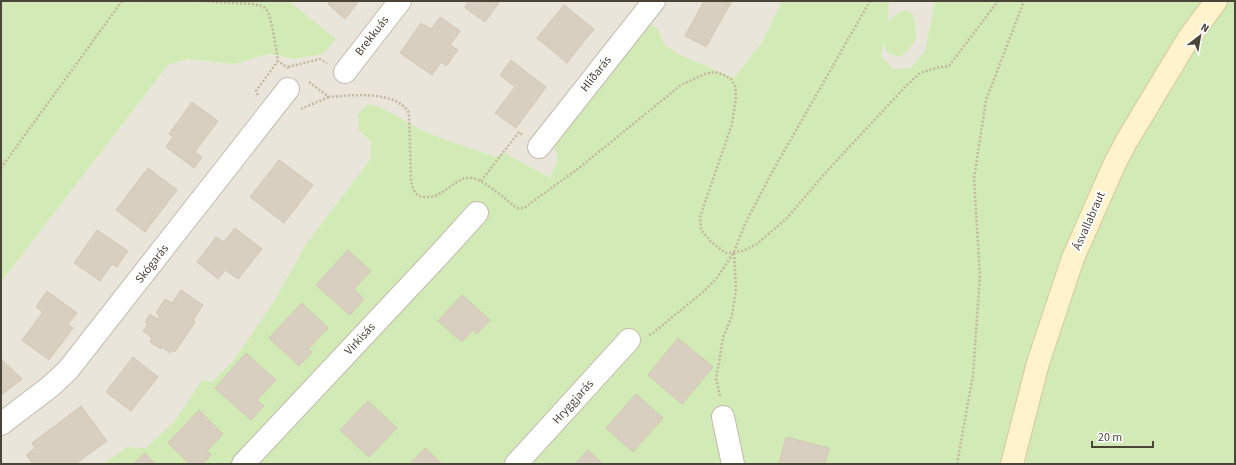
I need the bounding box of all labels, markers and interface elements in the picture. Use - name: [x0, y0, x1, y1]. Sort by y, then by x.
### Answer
- street label: Brekkuás: [351, 12, 393, 60]
- north arrow: [1180, 16, 1220, 56]
- text: N: [1198, 20, 1212, 36]
- street label: Hlíðarás: [577, 52, 615, 96]
- street label: Ásvallabraut: [1069, 189, 1109, 253]
- street label: Skógarás: [131, 241, 173, 287]
- street label: Virkisás: [341, 319, 379, 359]
- street label: Hryggjarás: [548, 376, 598, 428]
- scale bar: [1092, 423, 1153, 449]
- text: 20 m: [1098, 429, 1122, 446]

